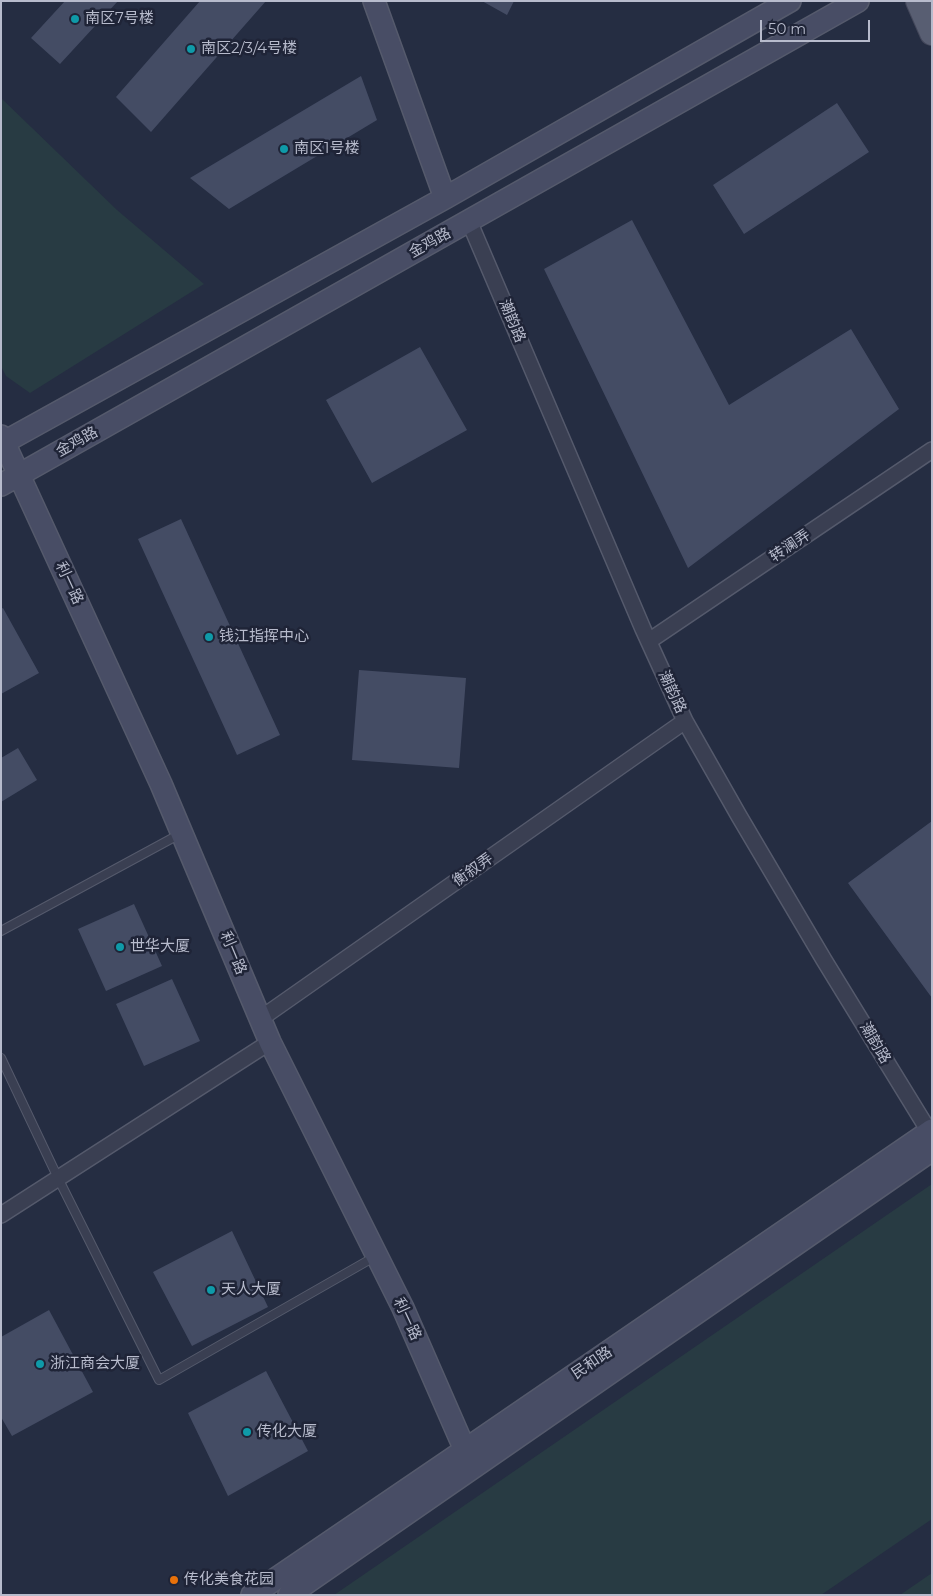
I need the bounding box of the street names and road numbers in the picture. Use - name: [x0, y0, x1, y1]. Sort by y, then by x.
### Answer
- street label: 金鸡路: [406, 224, 454, 262]
- street label: 潮韵路: [495, 297, 529, 345]
- street label: 金鸡路: [53, 423, 101, 461]
- street label: 转澜弄: [766, 526, 814, 566]
- street label: 利一路: [51, 559, 87, 607]
- street label: 潮韵路: [654, 668, 690, 716]
- street label: 衡叙弄: [449, 850, 497, 890]
- street label: 利一路: [216, 929, 250, 977]
- street label: 潮韵路: [856, 1019, 894, 1067]
- street label: 利一路: [389, 1295, 425, 1343]
- street label: 民和路: [568, 1343, 616, 1383]

